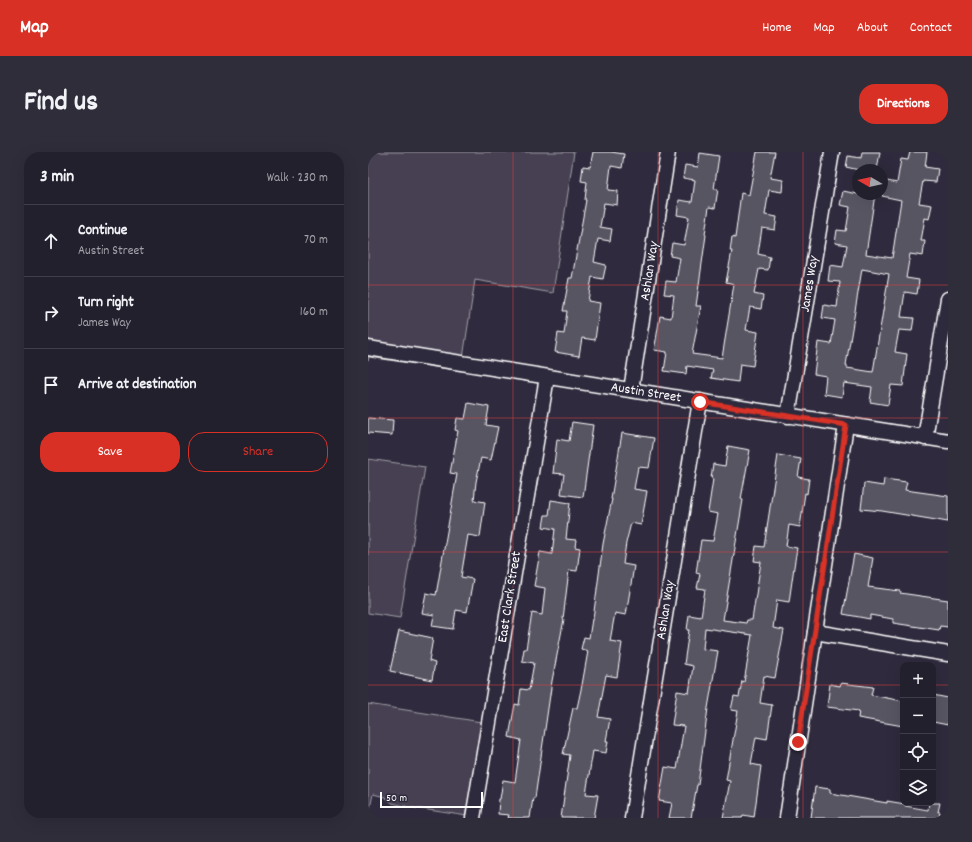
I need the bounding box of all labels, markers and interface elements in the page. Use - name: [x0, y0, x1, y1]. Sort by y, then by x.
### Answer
- text: Map: [20, 15, 49, 42]
- text: Home: [762, 18, 791, 38]
- text: Map: [813, 18, 835, 38]
- text: About: [857, 18, 888, 38]
- text: Contact: [910, 18, 952, 38]
- text: Find us: [24, 84, 98, 124]
- button: Directions: [859, 84, 948, 124]
- north arrow: [852, 164, 888, 200]
- text: 3 min: [40, 166, 74, 190]
- text: Walk · 230 m: [267, 169, 328, 188]
- text: Continue: [78, 220, 127, 242]
- icon: ahead: [40, 230, 62, 252]
- text: 70 m: [304, 231, 328, 250]
- street label: Ashlan Way: [635, 240, 665, 302]
- text: Austin Street: [78, 242, 144, 261]
- street label: James Way: [796, 254, 824, 314]
- text: Turn right: [78, 292, 134, 314]
- icon: right: [40, 302, 62, 324]
- text: 160 m: [300, 303, 328, 322]
- text: James Way: [78, 314, 131, 333]
- icon: arrive: [40, 374, 62, 396]
- text: Arrive at destination: [78, 374, 196, 396]
- street label: Austin Street: [609, 378, 683, 408]
- route start: [691, 393, 709, 411]
- button: Save: [40, 432, 180, 472]
- button: Share: [188, 432, 328, 472]
- street label: East Clark Street: [493, 550, 527, 644]
- street label: Ashlan Way: [651, 579, 681, 641]
- map controls: [900, 662, 936, 806]
- button: +: [900, 662, 936, 698]
- button: −: [900, 698, 936, 734]
- route end: [789, 733, 807, 751]
- button: locate: [900, 734, 936, 770]
- button: layers: [900, 770, 936, 806]
- scale bar: [380, 790, 483, 809]
- text: 50 m: [386, 791, 407, 807]

